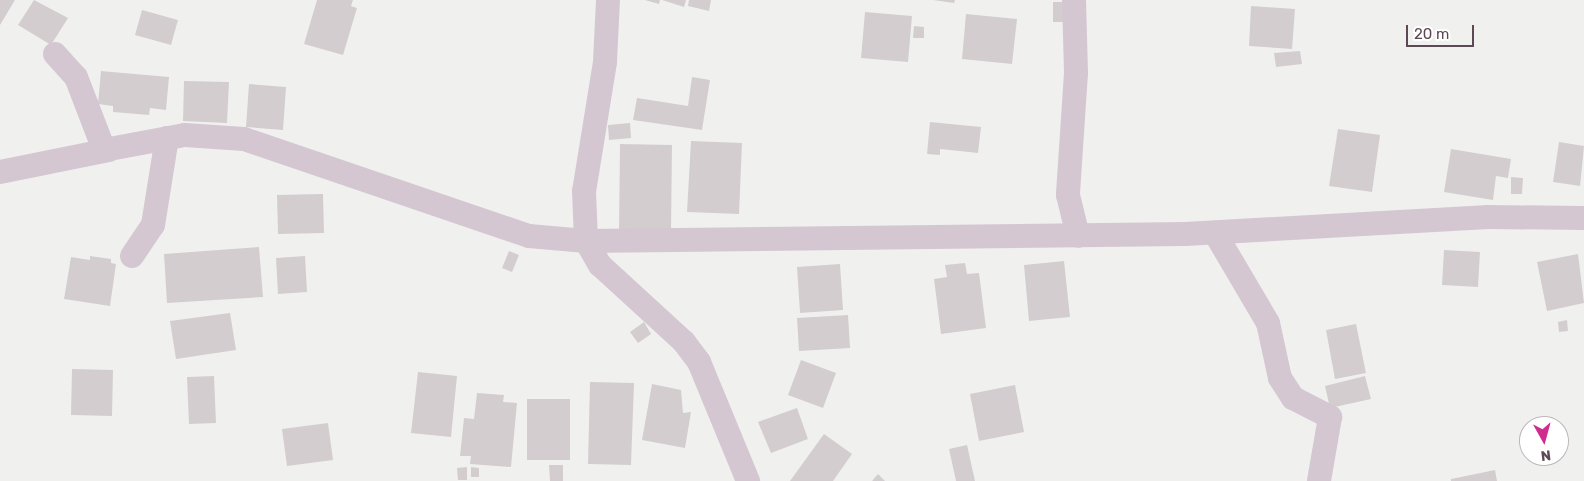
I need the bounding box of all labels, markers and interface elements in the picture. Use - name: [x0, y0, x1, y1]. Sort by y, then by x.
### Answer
- scale bar: [1409, 15, 1476, 47]
- text: 20 m: [1414, 25, 1449, 43]
- north arrow: [1519, 416, 1569, 466]
- text: N: [1540, 446, 1552, 464]

